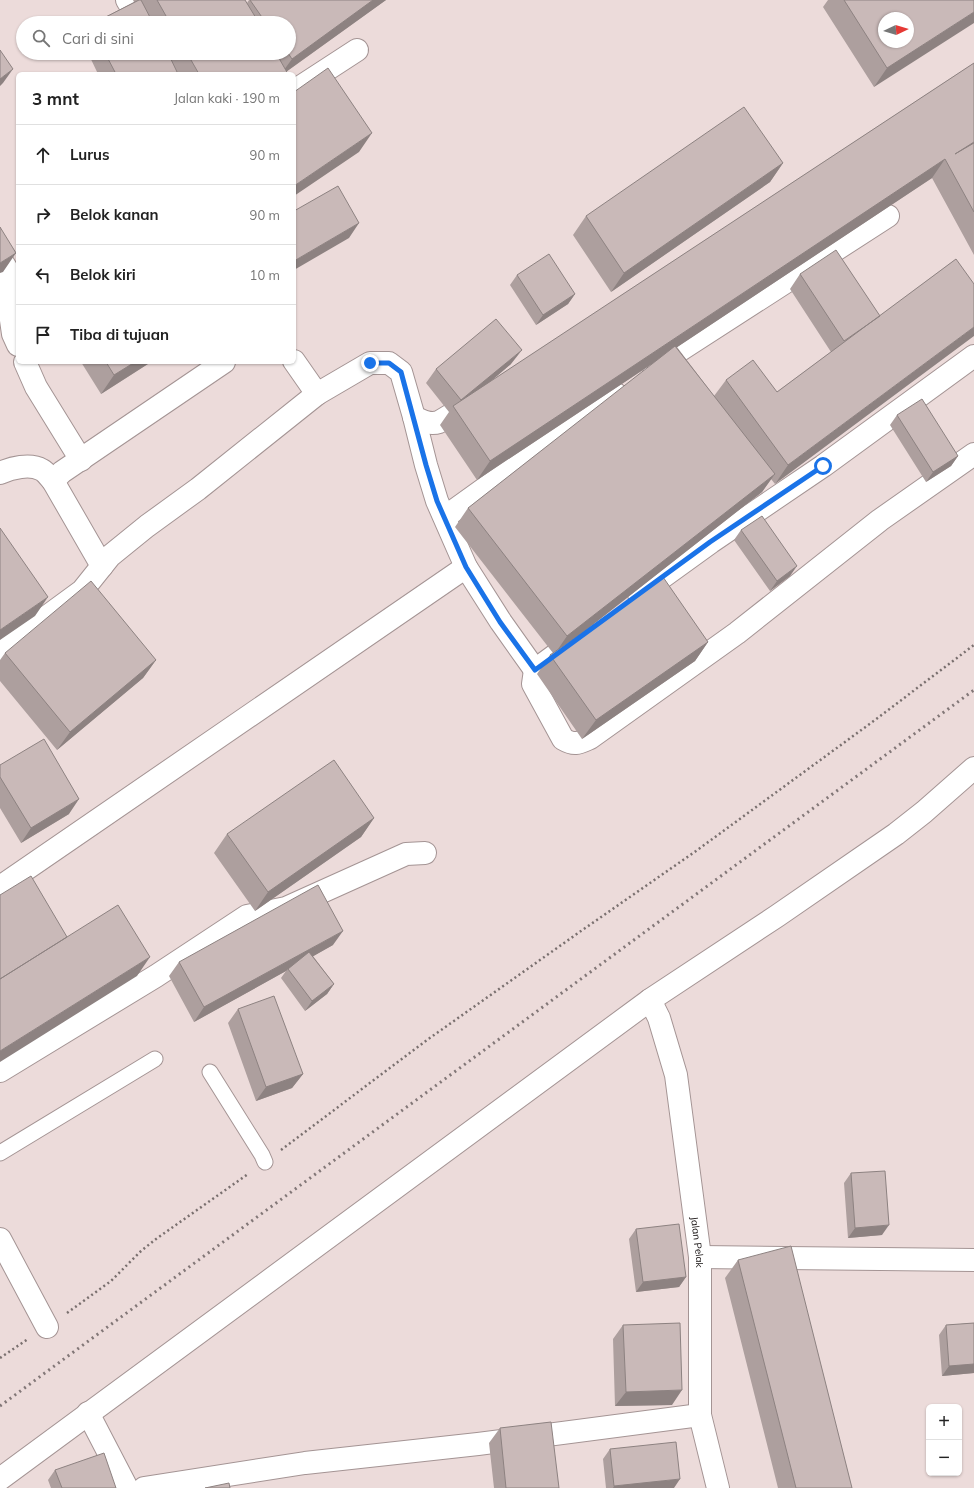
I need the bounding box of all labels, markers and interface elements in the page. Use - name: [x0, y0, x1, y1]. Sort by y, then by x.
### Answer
- north arrow: [878, 12, 914, 48]
- search box: [16, 16, 296, 60]
- icon: search: [30, 27, 52, 49]
- text: Cari di sini: [62, 29, 134, 48]
- text: 3 mnt: [32, 88, 79, 109]
- text: Jalan kaki · 190 m: [174, 90, 280, 106]
- icon: ahead: [32, 144, 54, 166]
- text: Lurus: [70, 145, 110, 164]
- text: 90 m: [250, 147, 280, 163]
- icon: right: [32, 204, 54, 226]
- text: Belok kanan: [70, 205, 159, 224]
- text: 90 m: [250, 207, 280, 223]
- icon: left: [32, 264, 54, 286]
- text: Belok kiri: [70, 265, 136, 284]
- text: 10 m: [250, 267, 280, 283]
- icon: arrive: [32, 324, 54, 346]
- text: Tiba di tujuan: [70, 325, 169, 344]
- route end: [361, 354, 379, 372]
- route start: [814, 457, 832, 475]
- street label: Jalan Pelak: [688, 1216, 706, 1268]
- map controls: [926, 1404, 962, 1476]
- button: +: [926, 1404, 962, 1440]
- button: −: [926, 1440, 962, 1476]

